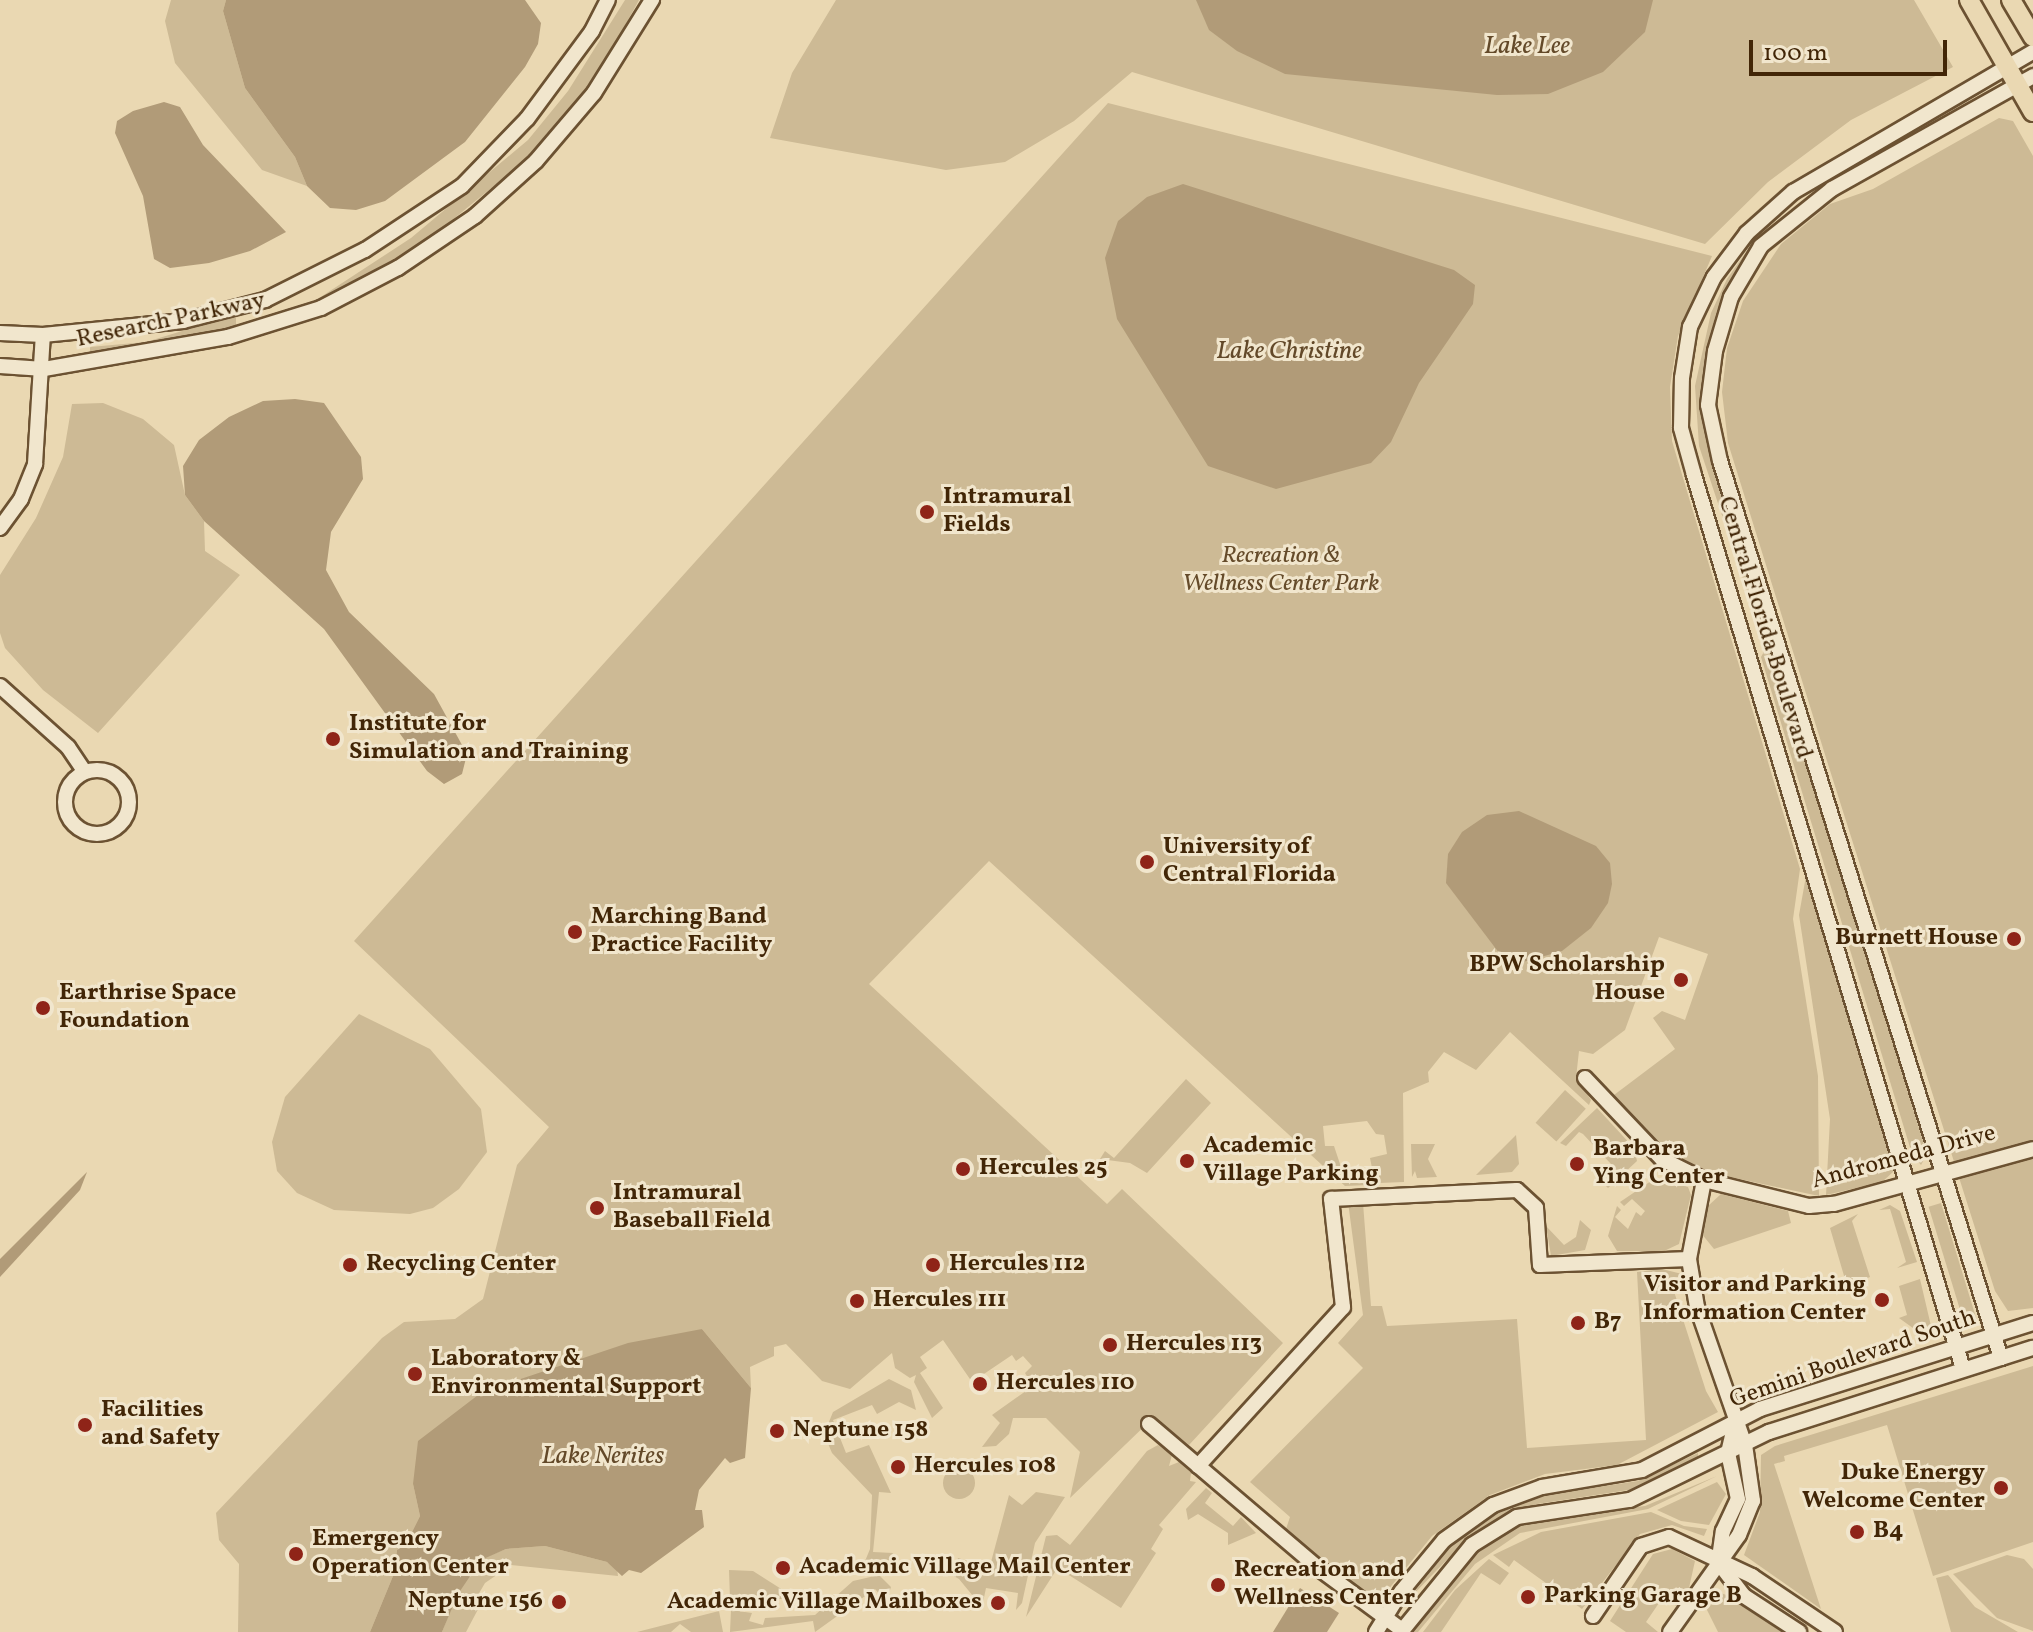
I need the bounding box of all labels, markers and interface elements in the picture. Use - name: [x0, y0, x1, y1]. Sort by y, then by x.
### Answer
- scale bar: [1753, 24, 1951, 74]
- water label: Lake Lee: [1484, 31, 1570, 63]
- text: 100 m: [1763, 37, 1828, 71]
- street label: Research Parkway: [74, 287, 268, 355]
- water label: Lake Christine: [1216, 336, 1362, 368]
- place label: Intramural Fields: [943, 484, 1071, 540]
- street label: Central Florida Boulevard: [1710, 493, 1818, 763]
- marker: Intramural Fields: [918, 503, 936, 521]
- park label: Recreation & Wellness Center Park: [1183, 543, 1379, 599]
- place label: Institute for Simulation and Training: [349, 711, 629, 767]
- marker: Institute for Simulation and Training: [324, 730, 342, 748]
- place label: University of Central Florida: [1163, 834, 1336, 890]
- marker: University of Central Florida: [1138, 853, 1156, 871]
- place label: Marching Band Practice Facility: [591, 904, 772, 960]
- marker: Marching Band Practice Facility: [566, 923, 584, 941]
- place label: Burnett House: [1835, 925, 1998, 953]
- marker: Burnett House: [2005, 930, 2023, 948]
- place label: BPW Scholarship House: [1469, 952, 1665, 1008]
- marker: BPW Scholarship House: [1672, 971, 1690, 989]
- place label: Earthrise Space Foundation: [59, 980, 236, 1036]
- marker: Earthrise Space Foundation: [34, 999, 52, 1017]
- street label: Andromeda Drive: [1809, 1120, 1999, 1196]
- place label: Academic Village Parking: [1203, 1133, 1379, 1189]
- place label: Barbara Ying Center: [1593, 1136, 1725, 1192]
- marker: Academic Village Parking: [1178, 1152, 1196, 1170]
- place label: Hercules 25: [979, 1155, 1108, 1183]
- marker: Barbara Ying Center: [1568, 1155, 1586, 1173]
- marker: Hercules 25: [954, 1160, 972, 1178]
- place label: Intramural Baseball Field: [613, 1180, 771, 1236]
- marker: Intramural Baseball Field: [588, 1199, 606, 1217]
- place label: Recycling Center: [366, 1251, 556, 1279]
- place label: Hercules 112: [949, 1251, 1085, 1279]
- marker: Recycling Center: [341, 1256, 359, 1274]
- marker: Hercules 112: [924, 1256, 942, 1274]
- place label: Visitor and Parking Information Center: [1643, 1272, 1866, 1328]
- place label: Hercules 111: [873, 1287, 1006, 1315]
- marker: Visitor and Parking Information Center: [1873, 1291, 1891, 1309]
- marker: Hercules 111: [848, 1292, 866, 1310]
- street label: Gemini Boulevard South: [1726, 1304, 1980, 1416]
- place label: B7: [1594, 1309, 1622, 1337]
- marker: B7: [1569, 1314, 1587, 1332]
- place label: Hercules 113: [1126, 1331, 1262, 1359]
- marker: Hercules 113: [1101, 1336, 1119, 1354]
- place label: Laboratory & Environmental Support: [431, 1346, 701, 1402]
- marker: Laboratory & Environmental Support: [406, 1365, 424, 1383]
- place label: Hercules 110: [996, 1370, 1135, 1398]
- marker: Hercules 110: [971, 1375, 989, 1393]
- place label: Facilities and Safety: [101, 1397, 220, 1453]
- marker: Facilities and Safety: [76, 1416, 94, 1434]
- place label: Neptune 158: [793, 1417, 928, 1445]
- marker: Neptune 158: [768, 1422, 786, 1440]
- water label: Lake Nerites: [542, 1441, 664, 1473]
- place label: Hercules 108: [914, 1453, 1056, 1481]
- marker: Hercules 108: [889, 1458, 907, 1476]
- place label: Duke Energy Welcome Center: [1802, 1460, 1985, 1516]
- marker: Duke Energy Welcome Center: [1992, 1479, 2010, 1497]
- place label: B4: [1873, 1518, 1904, 1546]
- marker: B4: [1848, 1523, 1866, 1541]
- place label: Emergency Operation Center: [312, 1526, 509, 1582]
- marker: Emergency Operation Center: [287, 1545, 305, 1563]
- place label: Academic Village Mail Center: [799, 1554, 1131, 1582]
- place label: Recreation and Wellness Center: [1234, 1557, 1415, 1613]
- marker: Academic Village Mail Center: [774, 1559, 792, 1577]
- marker: Recreation and Wellness Center: [1209, 1576, 1227, 1594]
- place label: Parking Garage B: [1544, 1583, 1742, 1611]
- place label: Neptune 156: [408, 1588, 543, 1616]
- marker: Parking Garage B: [1519, 1588, 1537, 1606]
- place label: Academic Village Mailboxes: [666, 1589, 982, 1617]
- marker: Neptune 156: [550, 1593, 568, 1611]
- marker: Academic Village Mailboxes: [989, 1594, 1007, 1612]

